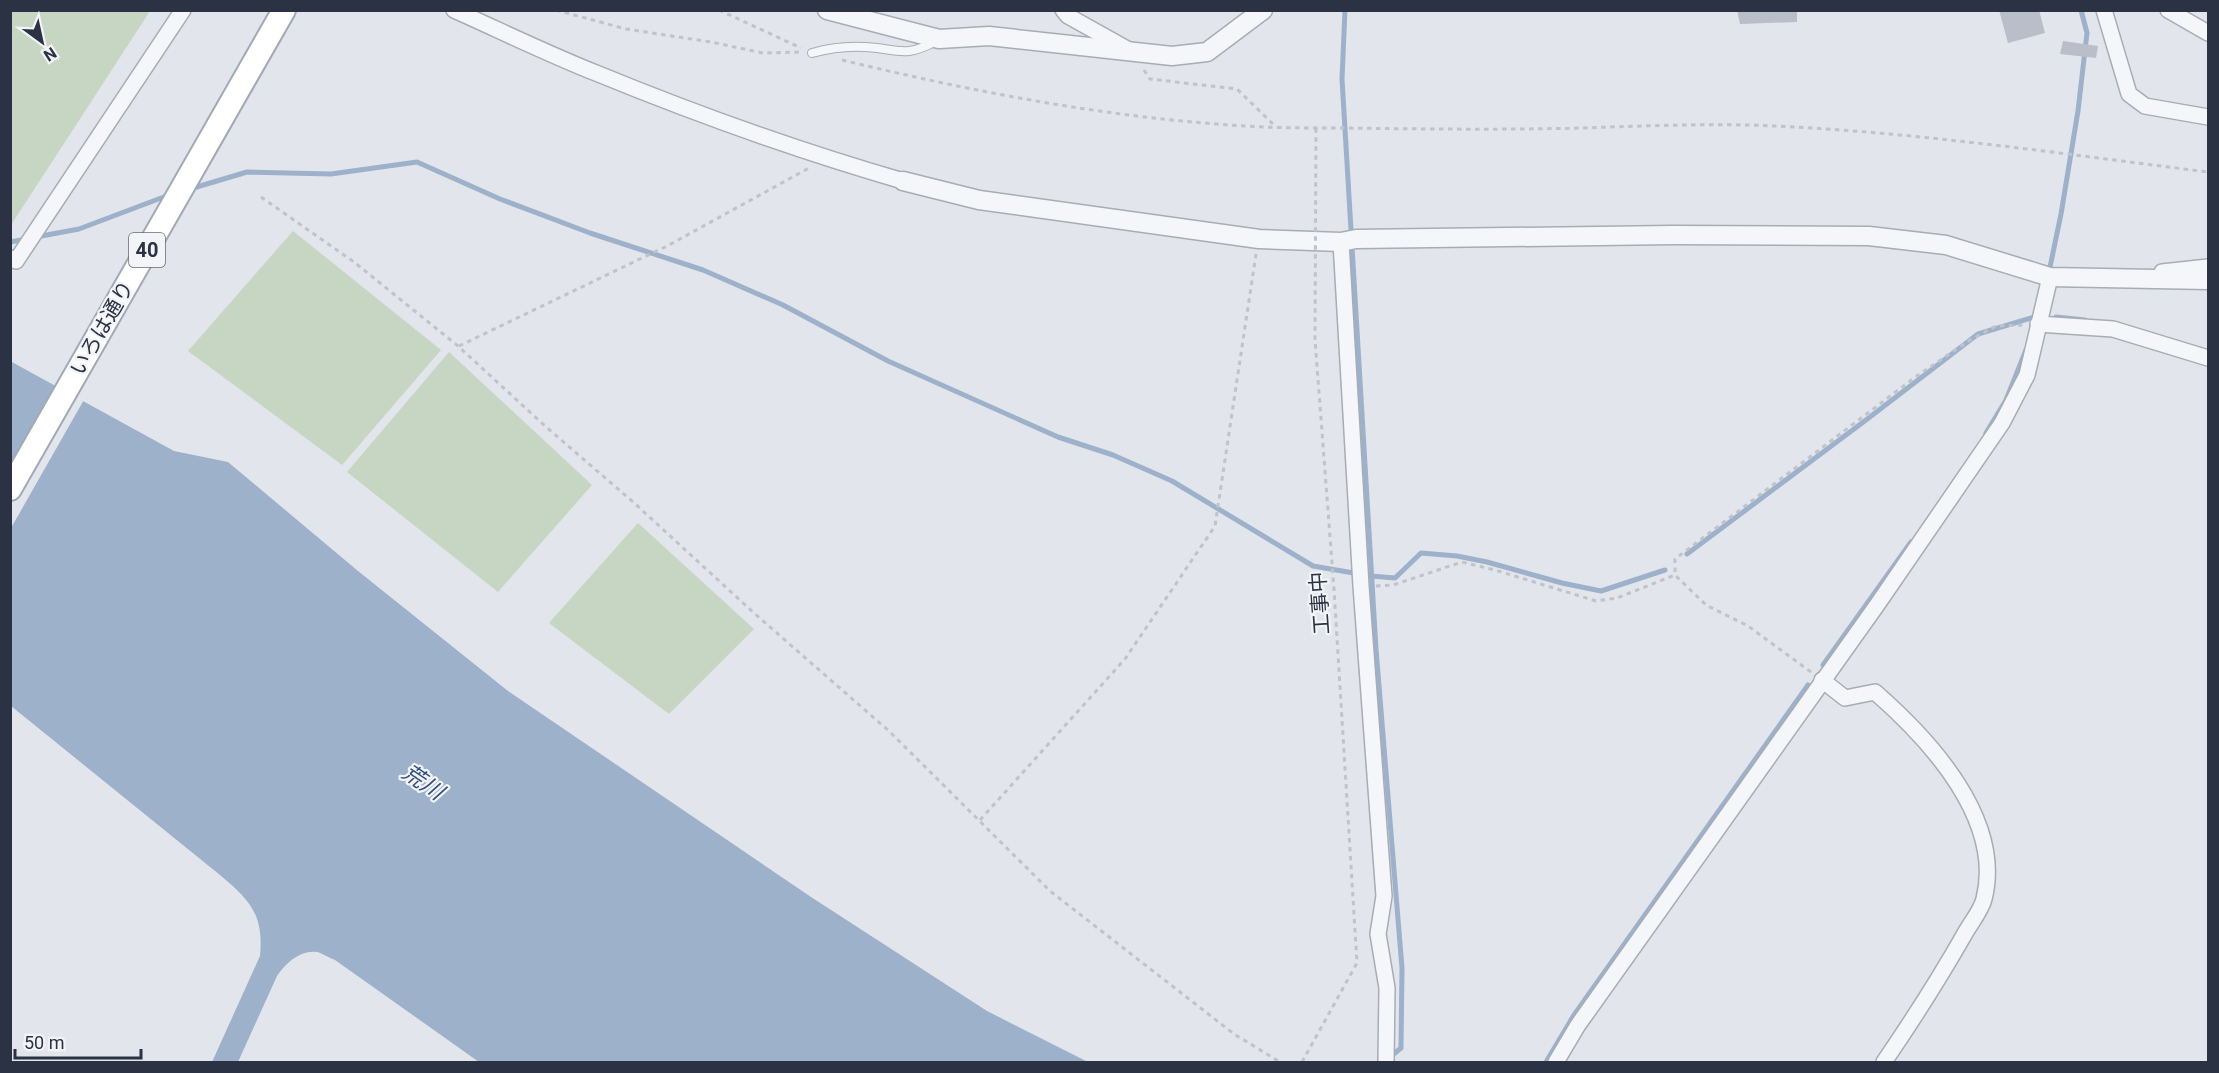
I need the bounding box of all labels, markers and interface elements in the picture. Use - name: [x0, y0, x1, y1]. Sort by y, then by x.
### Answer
- north arrow: [12, 12, 72, 72]
- text: N: [40, 43, 60, 65]
- road number: 40: [129, 233, 165, 267]
- street label: いろは通り: [65, 277, 139, 379]
- street label: 工事中: [1306, 571, 1334, 635]
- water label: 荒川: [398, 759, 450, 806]
- scale bar: [15, 1022, 141, 1060]
- text: 50 m: [24, 1032, 64, 1053]

